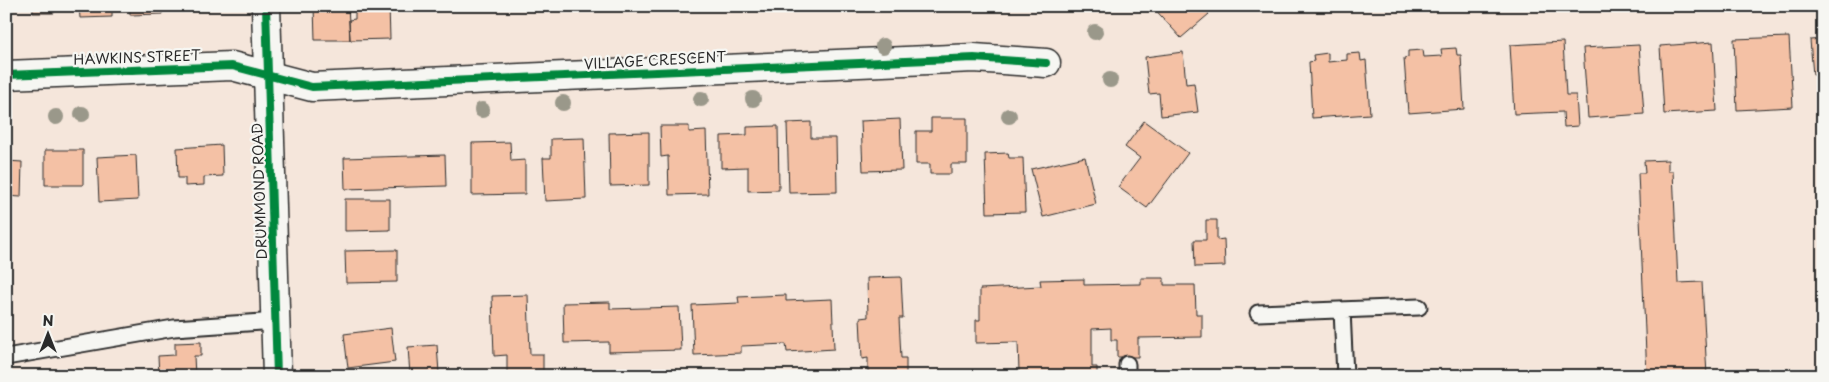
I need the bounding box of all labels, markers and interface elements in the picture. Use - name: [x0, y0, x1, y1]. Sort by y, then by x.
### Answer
- street label: HAWKINS STREET: [73, 44, 201, 70]
- street label: VILLAGE CRESCENT: [583, 46, 727, 74]
- street label: DRUMMOND ROAD: [246, 122, 272, 260]
- north arrow: [22, 310, 72, 360]
- text: N: [42, 310, 54, 331]

